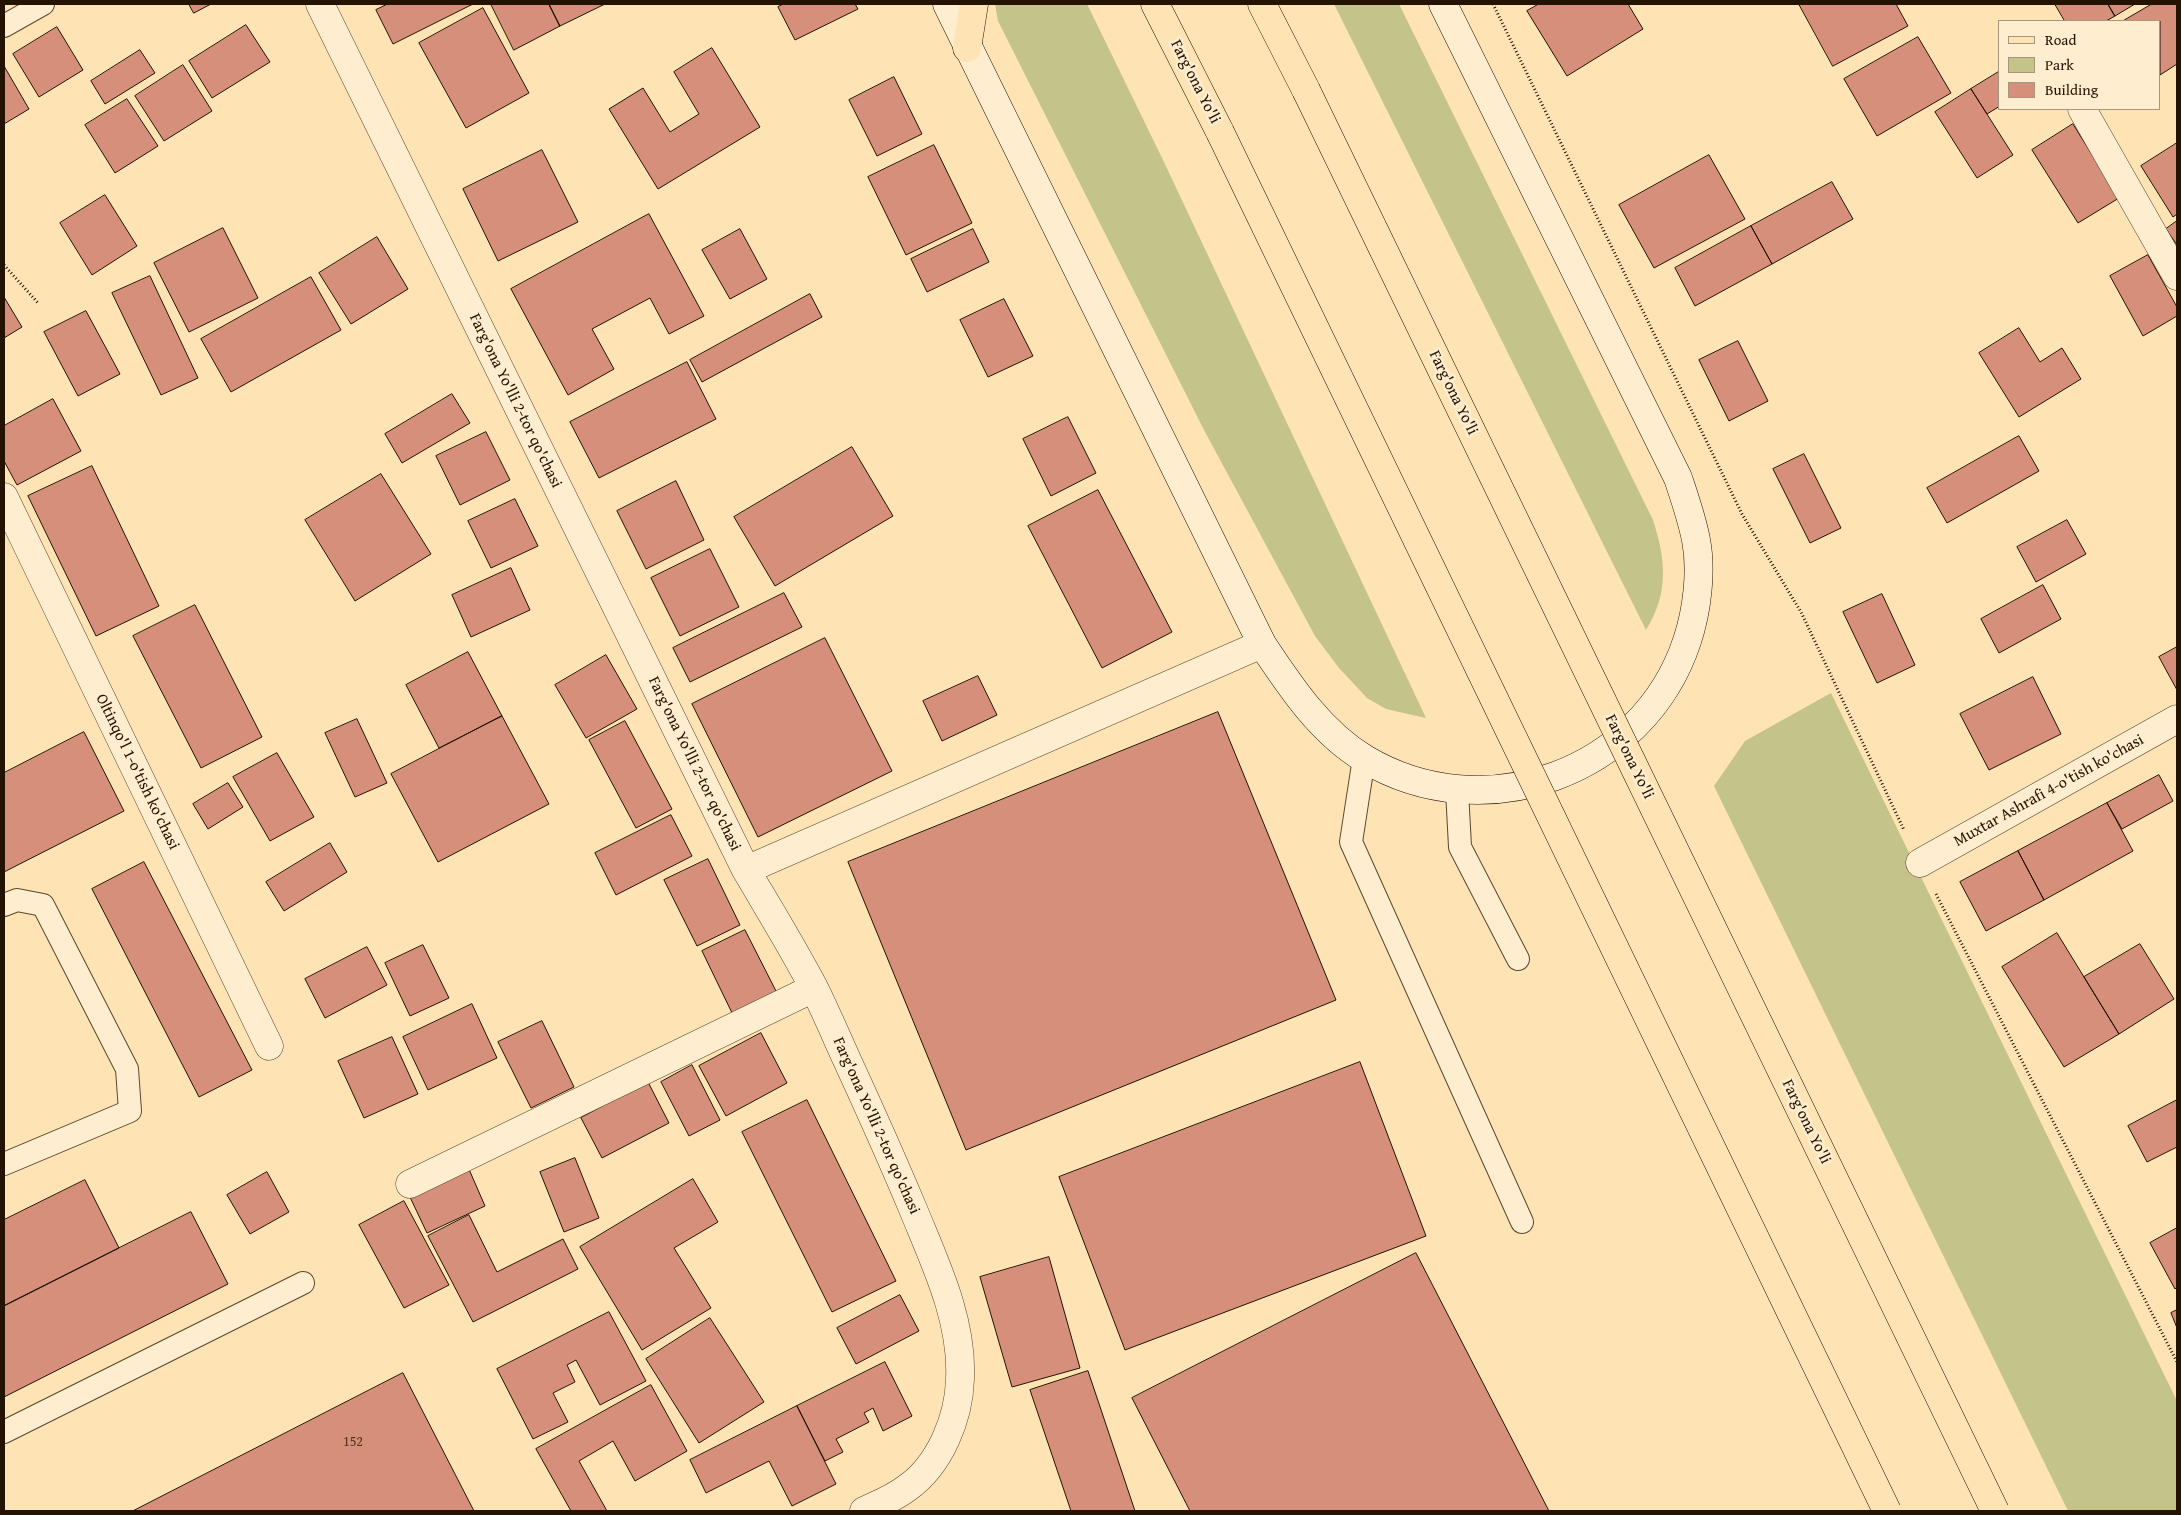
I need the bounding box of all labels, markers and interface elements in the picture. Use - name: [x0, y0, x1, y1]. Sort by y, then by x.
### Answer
- legend: [1998, 20, 2161, 110]
- text: Road: [2045, 29, 2076, 50]
- street label: Farg'ona Yo'li: [1166, 37, 1224, 127]
- text: Park: [2045, 54, 2074, 75]
- text: Building: [2045, 79, 2098, 100]
- street label: Farg'ona Yo'lli 2-tor qo'chasi: [464, 311, 566, 491]
- street label: Farg'ona Yo'li: [1424, 348, 1482, 438]
- street label: Farg'ona Yo'lli 2-tor qo'chasi: [643, 674, 745, 854]
- street label: Oltinqo'l 1-o'tish ko'chasi: [91, 691, 183, 853]
- street label: Farg'ona Yo'li: [1600, 712, 1658, 802]
- street label: Muxtar Ashrafi 4-o'tish ko'chasi: [1951, 731, 2147, 851]
- street label: Farg'ona Yo'lli 2-tor qo'chasi: [828, 1035, 924, 1217]
- street label: Farg'ona Yo'li: [1777, 1077, 1835, 1167]
- house number: 152: [343, 1434, 363, 1450]

